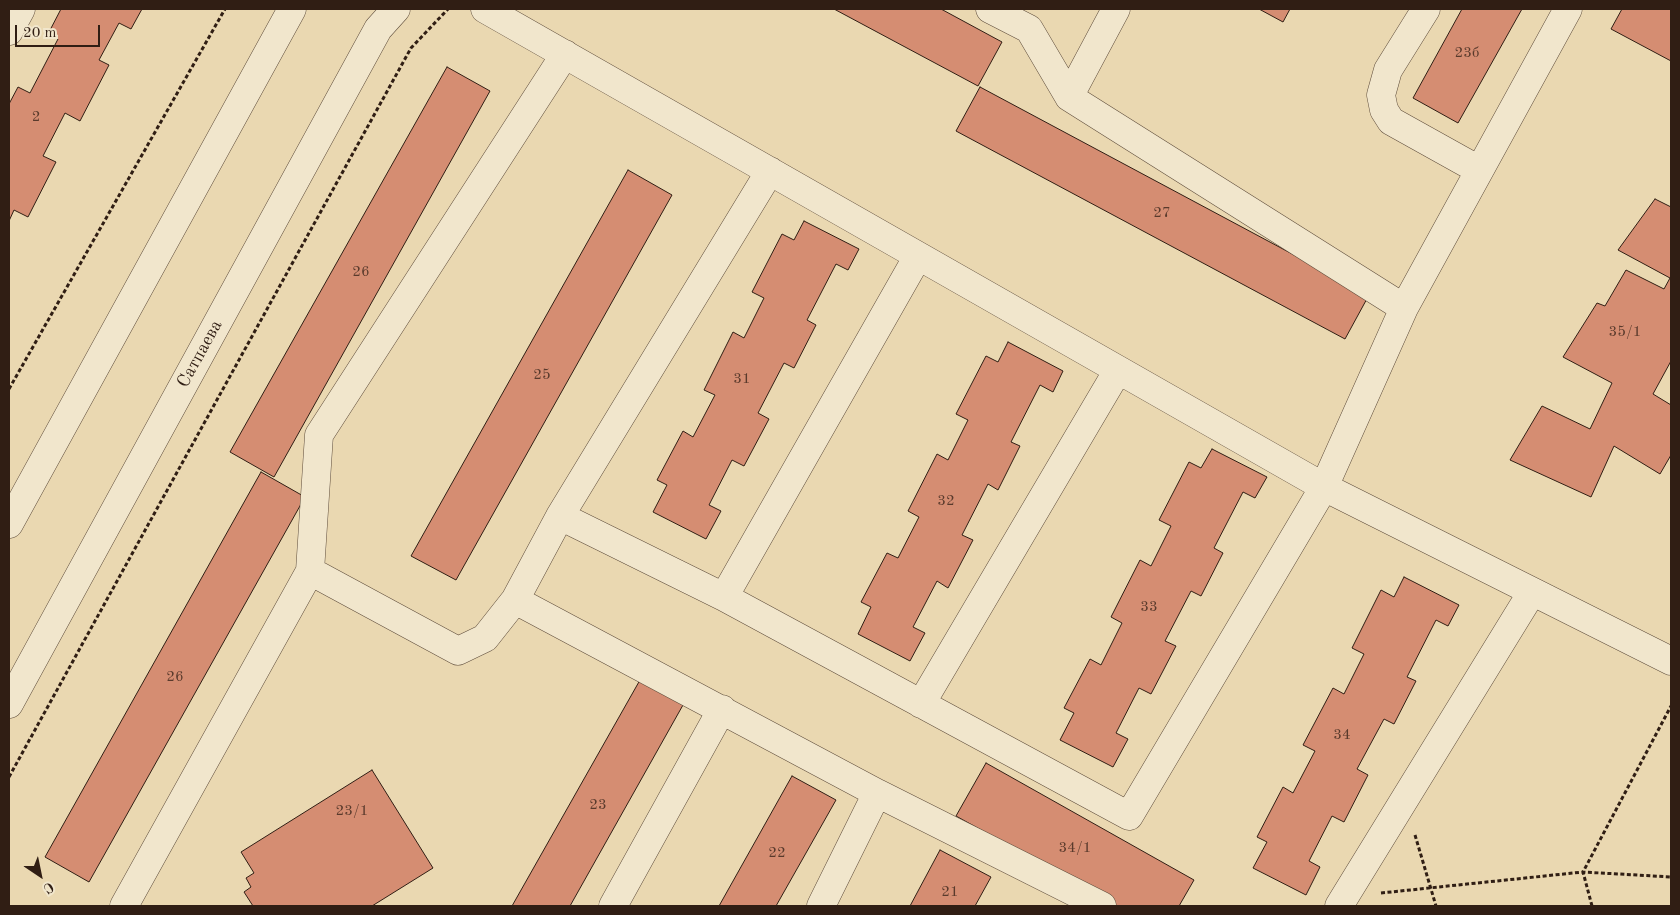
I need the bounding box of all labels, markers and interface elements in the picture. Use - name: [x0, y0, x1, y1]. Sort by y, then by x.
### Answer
- scale bar: [18, 15, 102, 47]
- text: 20 m: [23, 26, 57, 41]
- house number: 23б: [1455, 44, 1479, 62]
- house number: 2: [32, 108, 40, 126]
- house number: 27: [1153, 204, 1171, 222]
- house number: 26: [352, 263, 370, 281]
- street label: Сатпаева: [173, 316, 227, 392]
- house number: 35/1: [1609, 323, 1641, 341]
- house number: 25: [533, 366, 551, 384]
- house number: 31: [733, 370, 751, 388]
- house number: 32: [937, 492, 955, 510]
- house number: 33: [1140, 598, 1158, 616]
- house number: 26: [166, 668, 184, 686]
- house number: 34: [1333, 726, 1351, 744]
- house number: 23: [589, 796, 607, 814]
- house number: 23/1: [336, 802, 368, 820]
- house number: 34/1: [1059, 839, 1091, 857]
- house number: 22: [768, 844, 786, 862]
- north arrow: [15, 850, 65, 900]
- text: С: [41, 879, 56, 896]
- house number: 21: [941, 883, 959, 901]

